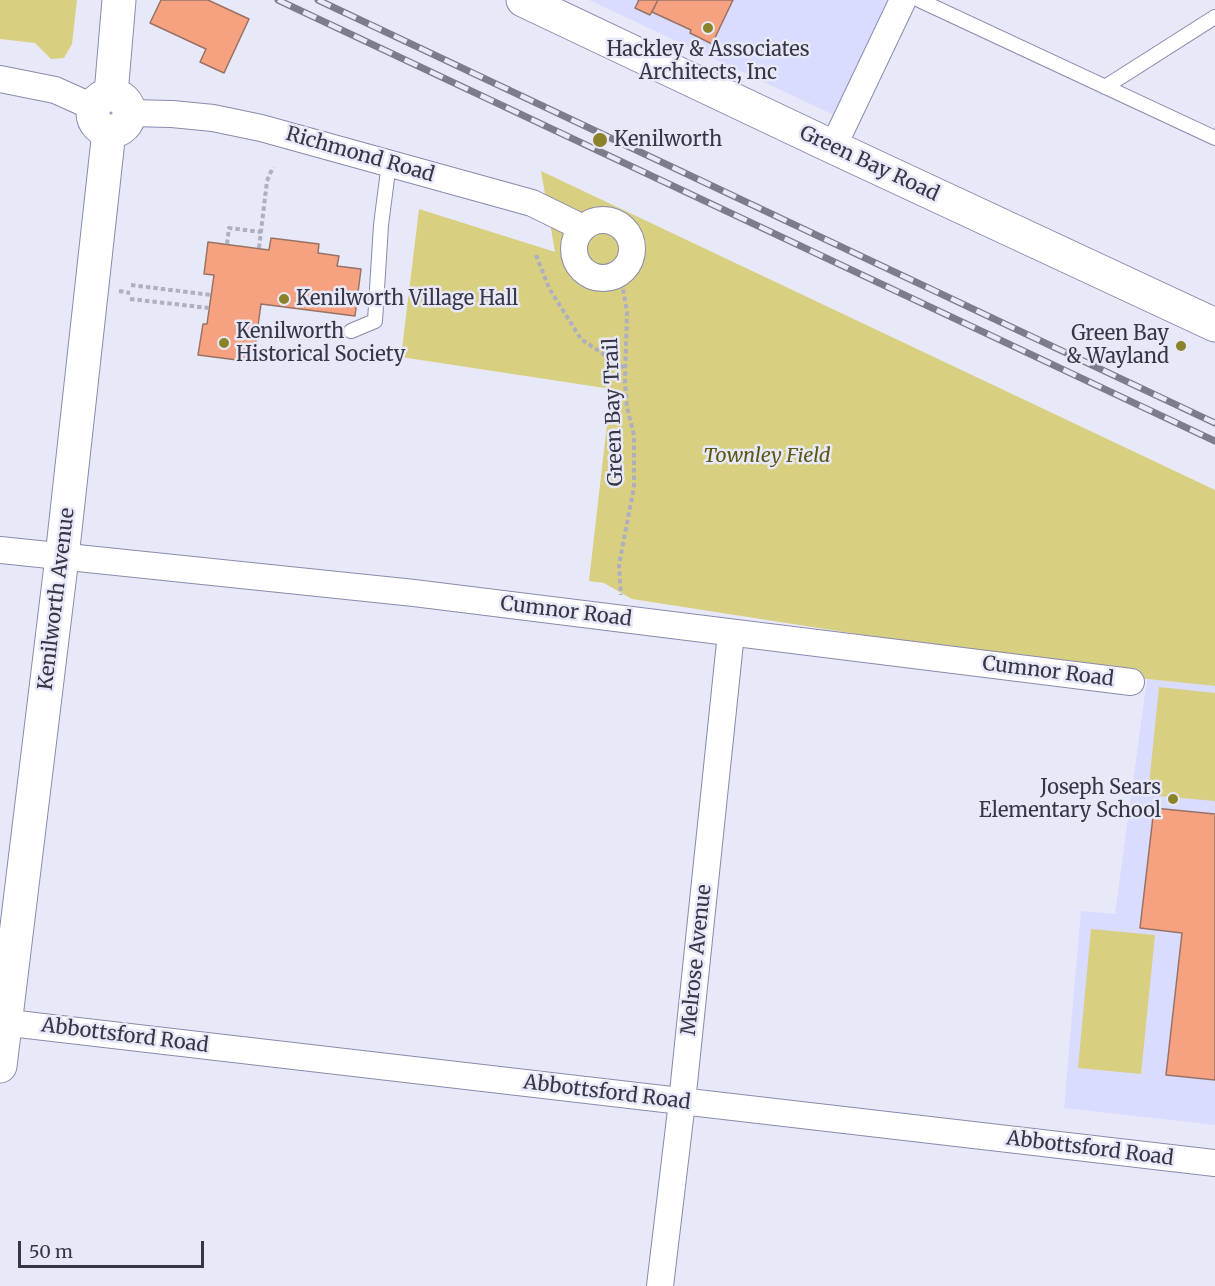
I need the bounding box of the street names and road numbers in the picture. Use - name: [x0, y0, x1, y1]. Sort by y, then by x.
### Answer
- street label: Green Bay Road: [795, 121, 943, 207]
- street label: Richmond Road: [283, 122, 437, 188]
- street label: Green Bay Trail: [599, 337, 629, 487]
- street label: Kenilworth Avenue: [34, 507, 80, 691]
- street label: Cumnor Road: [499, 592, 633, 632]
- street label: Cumnor Road: [981, 652, 1115, 692]
- street label: Melrose Avenue: [677, 883, 717, 1037]
- street label: Abbottsford Road: [40, 1014, 210, 1058]
- street label: Abbottsford Road: [522, 1071, 692, 1115]
- street label: Abbottsford Road: [1005, 1127, 1175, 1171]

